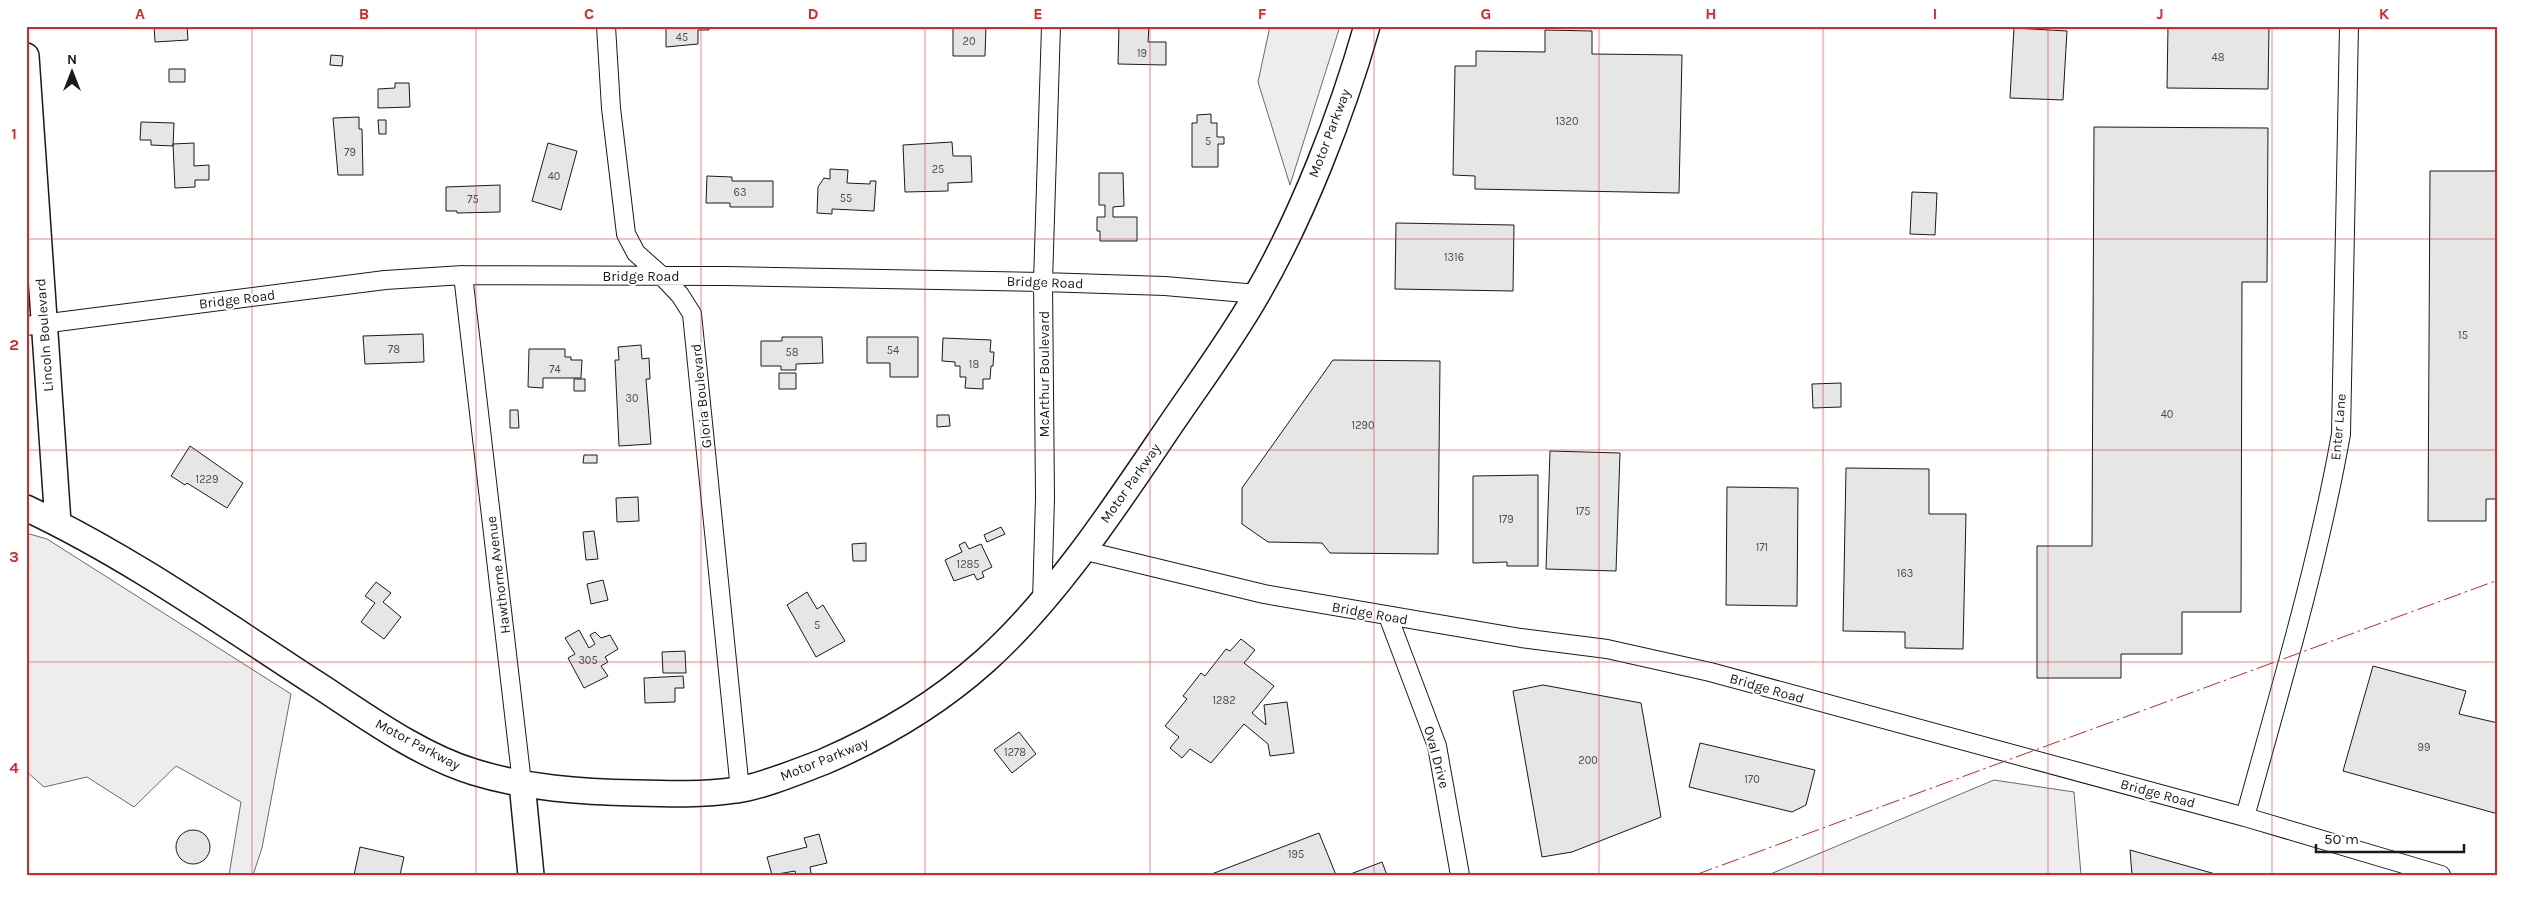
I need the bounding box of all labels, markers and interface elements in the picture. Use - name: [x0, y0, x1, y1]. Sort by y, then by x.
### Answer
- text: A: [135, 4, 145, 23]
- text: B: [359, 4, 369, 23]
- text: C: [584, 4, 594, 23]
- text: D: [808, 4, 819, 23]
- text: E: [1033, 4, 1043, 23]
- text: F: [1258, 4, 1267, 23]
- text: G: [1481, 4, 1491, 23]
- text: H: [1705, 4, 1717, 23]
- text: I: [1933, 4, 1937, 23]
- text: J: [2156, 4, 2164, 23]
- text: K: [2379, 4, 2390, 23]
- house number: 45: [676, 31, 688, 44]
- house number: 20: [963, 35, 975, 48]
- house number: 19: [1137, 47, 1147, 60]
- north arrow: [48, 48, 98, 98]
- text: N: [67, 51, 77, 68]
- house number: 48: [2212, 51, 2225, 64]
- street label: Motor Parkway: [1305, 86, 1354, 180]
- house number: 1320: [1555, 115, 1579, 128]
- text: 1: [11, 124, 17, 143]
- house number: 5: [1205, 135, 1211, 148]
- house number: 79: [344, 146, 356, 159]
- house number: 25: [932, 163, 944, 176]
- house number: 40: [548, 170, 560, 183]
- house number: 63: [734, 186, 746, 199]
- house number: 55: [840, 192, 852, 205]
- house number: 75: [467, 193, 479, 206]
- house number: 1316: [1444, 251, 1464, 264]
- street label: Bridge Road: [603, 268, 679, 285]
- street label: Bridge Road: [1006, 273, 1084, 292]
- street label: Lincoln Boulevard: [32, 278, 57, 392]
- street label: Bridge Road: [198, 286, 276, 313]
- street label: McArthur Boulevard: [1036, 311, 1053, 437]
- house number: 15: [2458, 329, 2468, 342]
- text: 2: [9, 335, 19, 354]
- house number: 78: [388, 343, 400, 356]
- street label: Gloria Boulevard: [688, 343, 715, 449]
- house number: 54: [887, 344, 899, 357]
- house number: 58: [786, 346, 799, 359]
- house number: 18: [969, 358, 979, 371]
- house number: 74: [549, 363, 561, 376]
- house number: 30: [625, 392, 639, 405]
- street label: Enter Lane: [2327, 393, 2350, 461]
- house number: 40: [2161, 408, 2173, 421]
- house number: 1290: [1352, 419, 1374, 432]
- street label: Motor Parkway: [1097, 440, 1164, 526]
- house number: 1229: [196, 473, 218, 486]
- house number: 175: [1575, 505, 1591, 518]
- house number: 179: [1498, 513, 1514, 526]
- street label: Hawthorne Avenue: [483, 515, 514, 635]
- house number: 171: [1756, 541, 1768, 554]
- text: 3: [9, 547, 19, 566]
- house number: 1285: [957, 558, 979, 571]
- house number: 163: [1897, 567, 1913, 580]
- street label: Bridge Road: [1331, 598, 1409, 629]
- house number: 5: [814, 619, 820, 632]
- house number: 305: [578, 654, 598, 667]
- street label: Bridge Road: [1728, 670, 1806, 707]
- house number: 1282: [1212, 694, 1236, 707]
- street label: Motor Parkway: [372, 715, 463, 774]
- street label: Oval Drive: [1420, 724, 1453, 790]
- street label: Motor Parkway: [778, 734, 871, 785]
- house number: 99: [2418, 741, 2430, 754]
- house number: 1278: [1004, 746, 1026, 759]
- house number: 200: [1578, 754, 1598, 767]
- text: 4: [9, 758, 19, 777]
- house number: 170: [1744, 773, 1760, 786]
- street label: Bridge Road: [2119, 775, 2197, 812]
- scale bar: [2316, 821, 2464, 853]
- text: 50 m: [2324, 830, 2359, 848]
- house number: 195: [1288, 848, 1304, 861]

